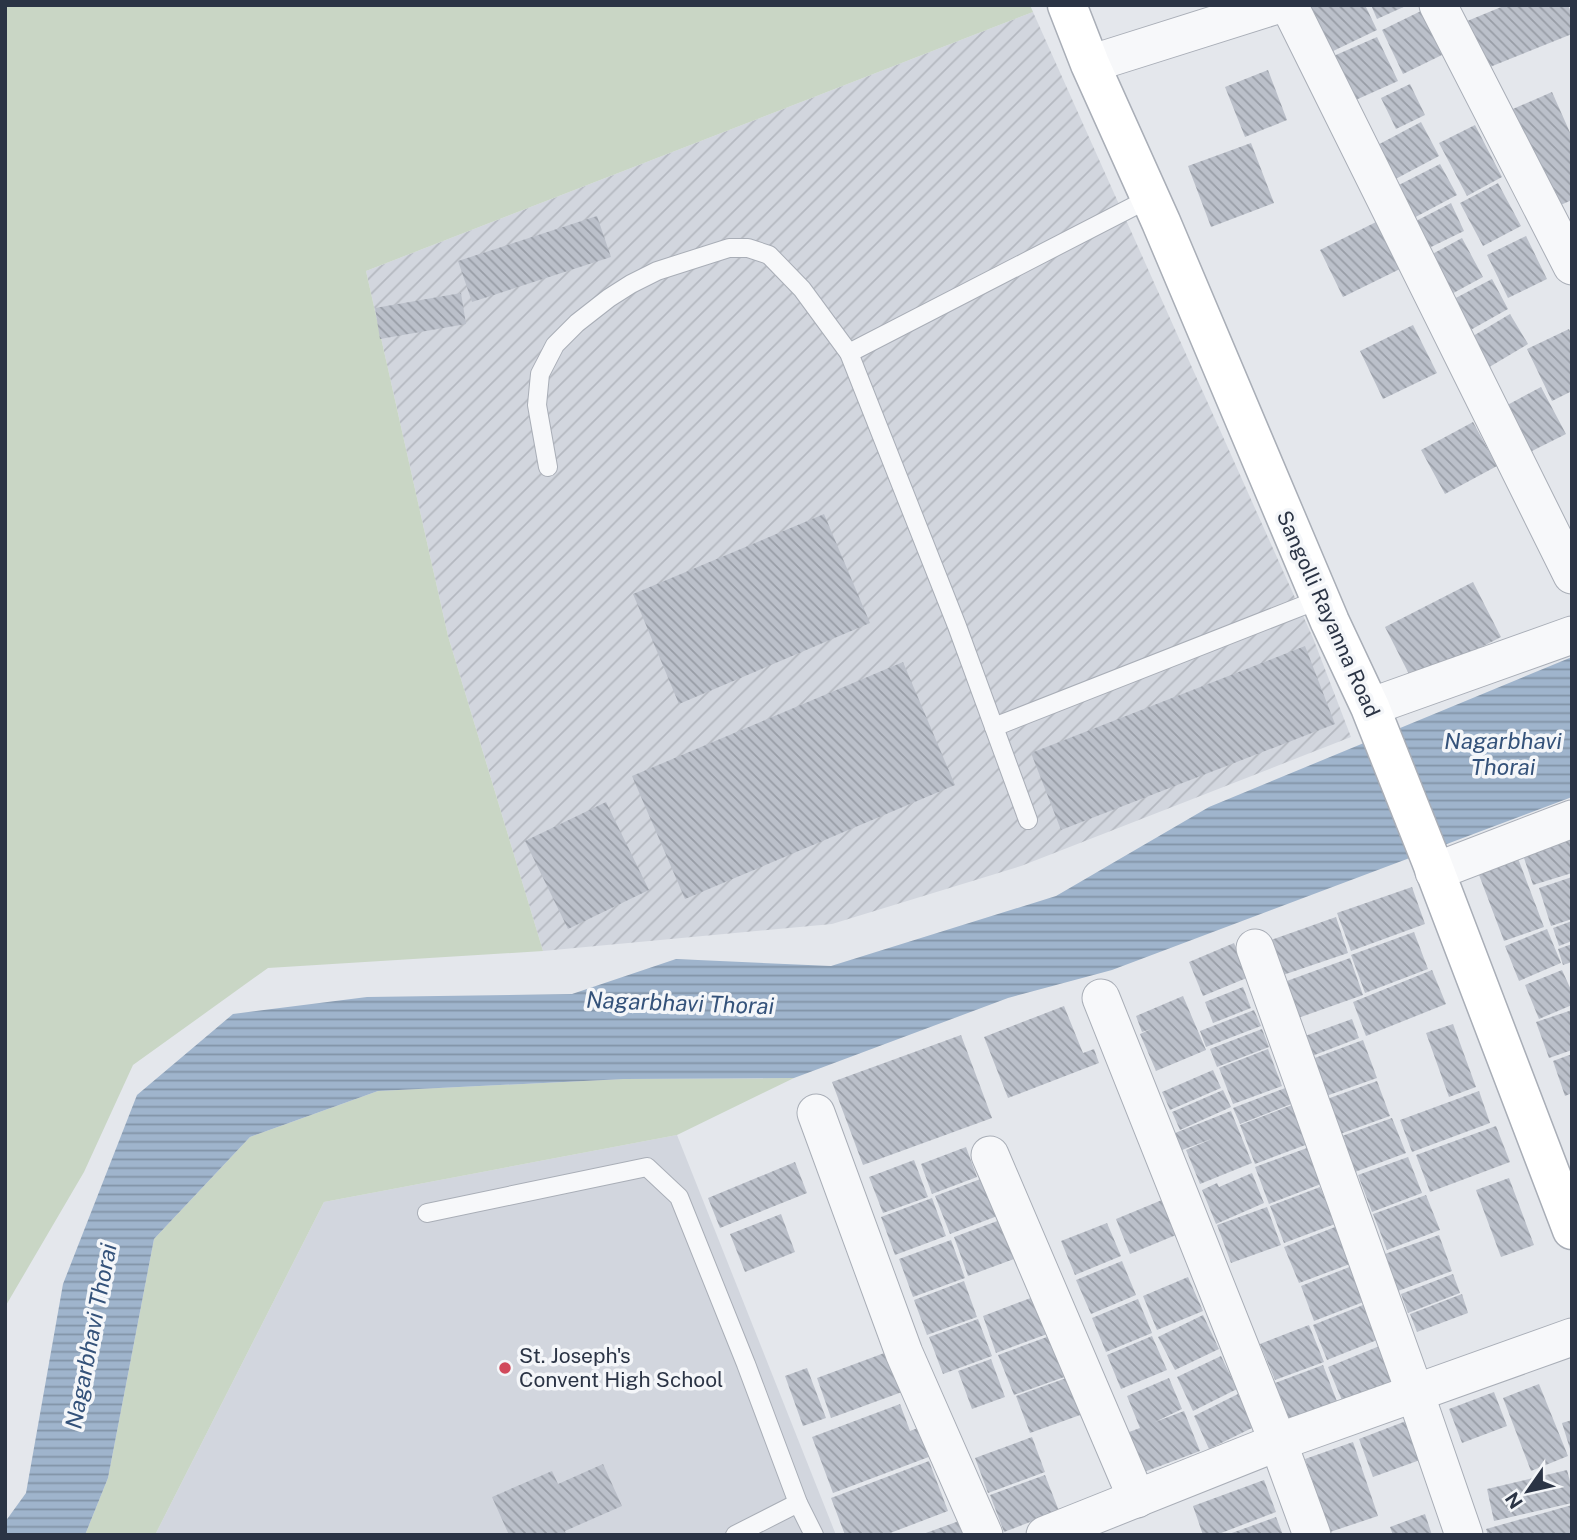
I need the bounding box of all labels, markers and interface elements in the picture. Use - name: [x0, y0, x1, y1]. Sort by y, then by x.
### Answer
- street label: Sangolli Rayanna Road: [1272, 507, 1385, 721]
- water label: Nagarbhavi Thorai: [1444, 727, 1562, 780]
- water label: Nagarbhavi Thorai: [585, 986, 775, 1019]
- water label: Nagarbhavi Thorai: [59, 1241, 122, 1431]
- place label: St. Joseph's Convent High School: [519, 1343, 723, 1392]
- marker: St. Joseph's Convent High School: [497, 1360, 513, 1376]
- north arrow: [1493, 1456, 1563, 1526]
- text: N: [1501, 1488, 1527, 1513]

